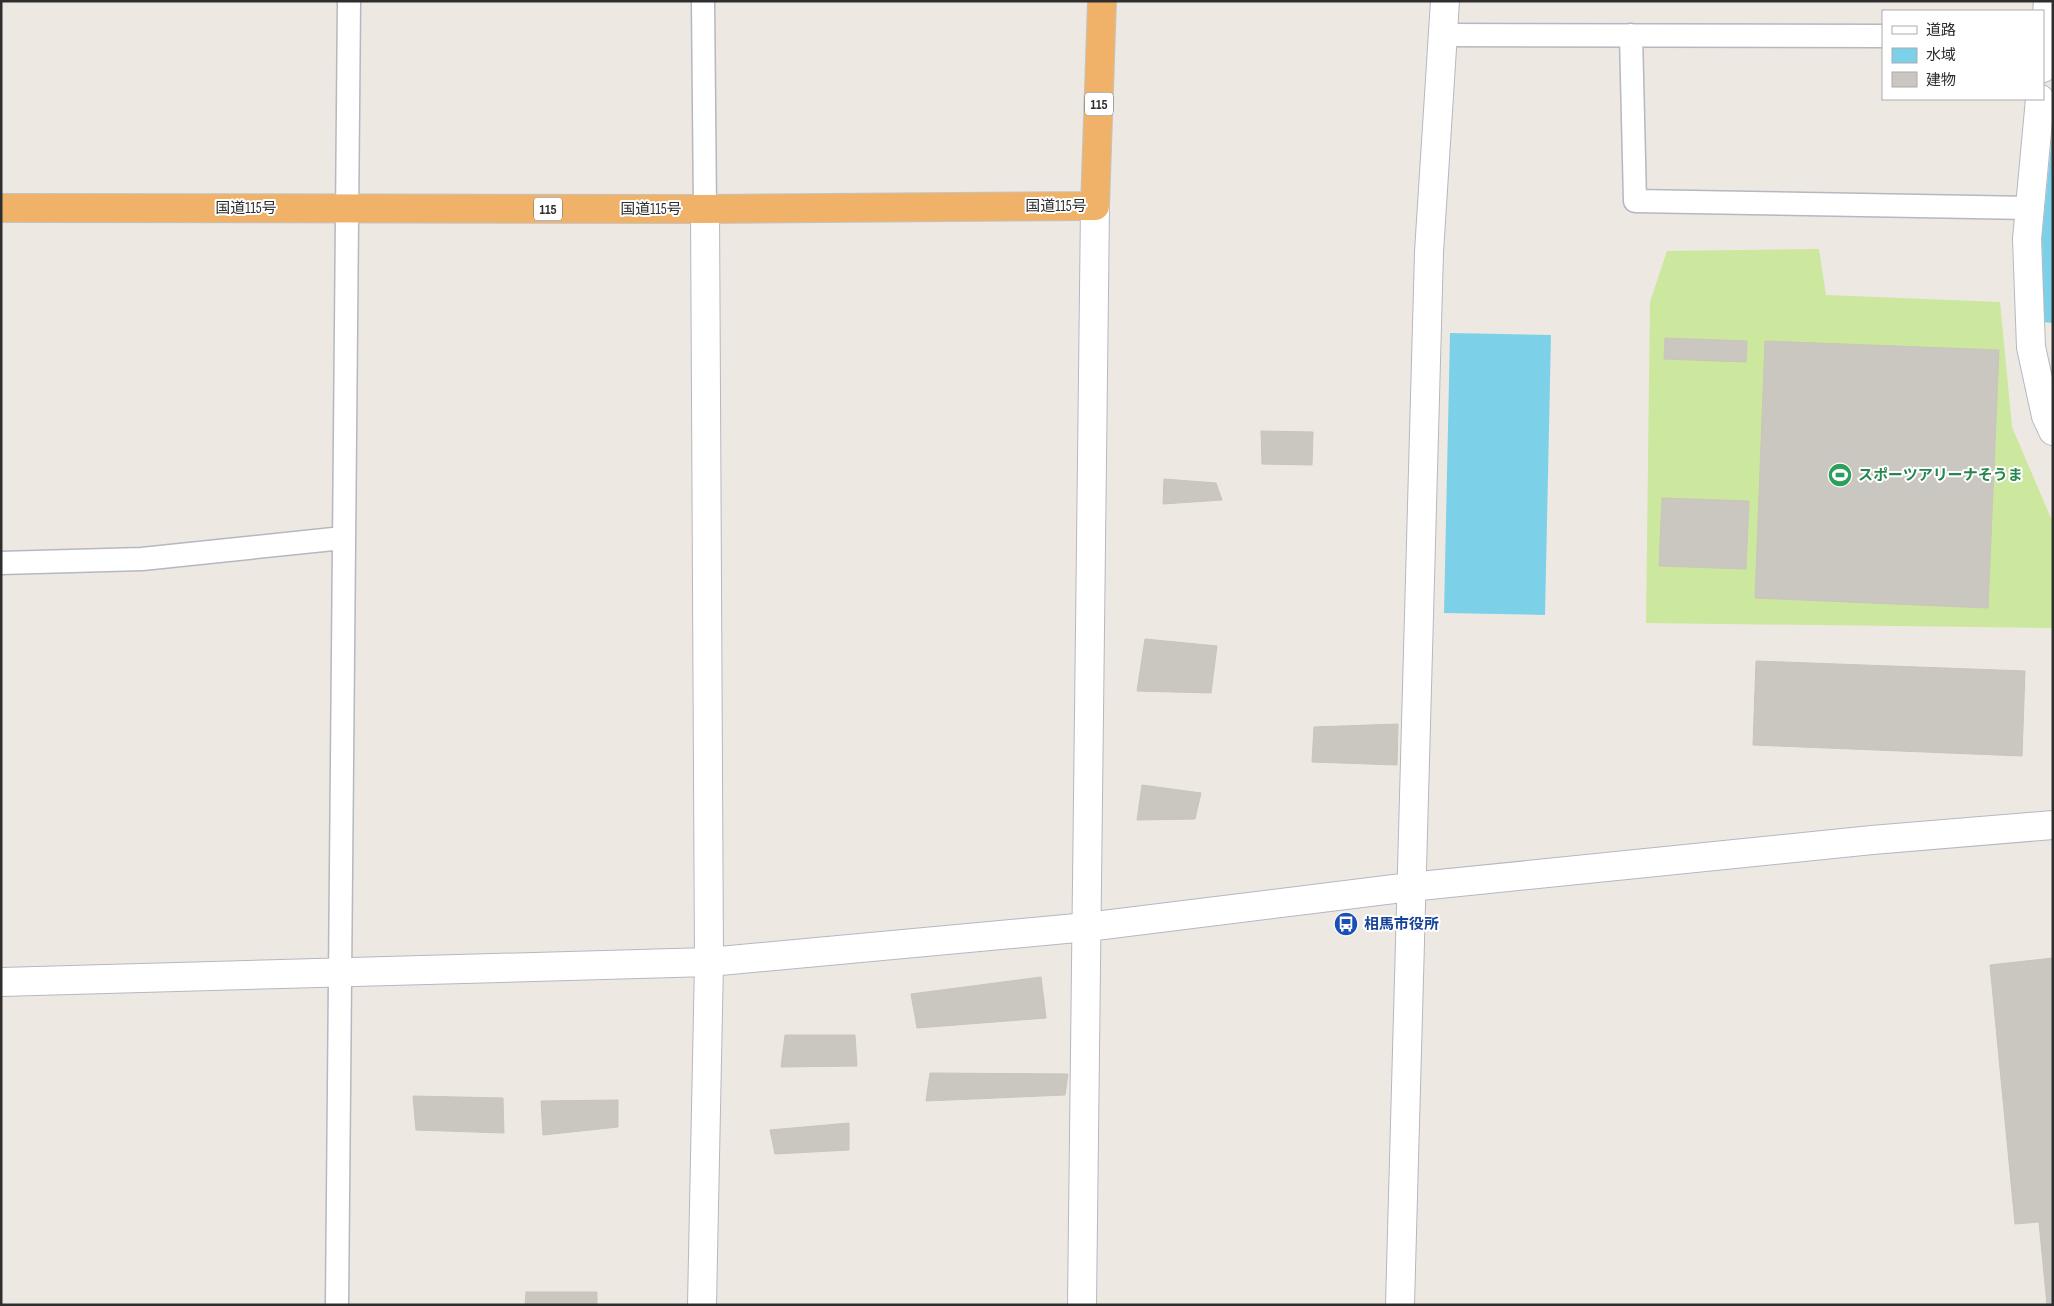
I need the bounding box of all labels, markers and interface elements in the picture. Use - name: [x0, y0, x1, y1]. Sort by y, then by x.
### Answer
- legend: [1882, 10, 2044, 100]
- text: 道路: [1926, 21, 1956, 40]
- text: 水域: [1926, 46, 1956, 65]
- text: 建物: [1926, 71, 1956, 90]
- road number: 115: [1085, 92, 1113, 116]
- street label: 国道115号: [1025, 197, 1087, 216]
- road number: 115: [534, 198, 562, 220]
- street label: 国道115号: [215, 199, 277, 218]
- street label: 国道115号: [620, 200, 682, 219]
- sports icon: スポーツアリーナそうま: [1827, 462, 1853, 488]
- place label: スポーツアリーナそうま: [1858, 466, 2023, 485]
- bus stop icon: 相馬市役所: [1333, 911, 1359, 937]
- place label: 相馬市役所: [1364, 915, 1439, 934]

